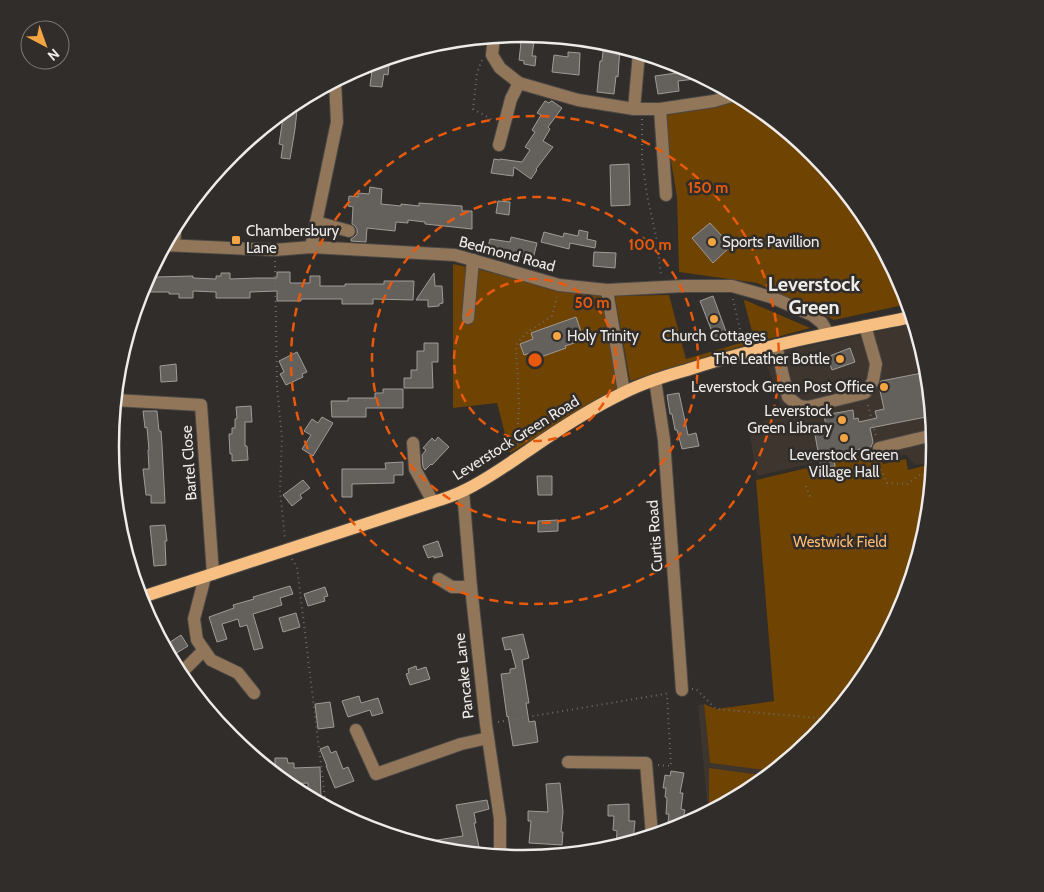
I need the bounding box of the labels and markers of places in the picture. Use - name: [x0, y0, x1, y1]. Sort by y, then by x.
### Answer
- place label: Chambersbury Lane: [246, 222, 340, 257]
- place label: Sports Pavillion: [722, 233, 819, 251]
- marker: Chambersbury Lane: [230, 234, 242, 246]
- marker: Sports Pavillion: [706, 236, 718, 248]
- marker: Church Cottages: [708, 313, 720, 325]
- place label: Holy Trinity: [567, 327, 639, 345]
- place label: Church Cottages: [662, 327, 766, 345]
- marker: Holy Trinity: [551, 330, 563, 342]
- place label: The Leather Bottle: [713, 350, 830, 368]
- centre of rings: [526, 351, 544, 369]
- marker: The Leather Bottle: [834, 353, 846, 365]
- place label: Leverstock Green Post Office: [691, 378, 874, 396]
- marker: Leverstock Green Post Office: [878, 381, 890, 393]
- place label: Leverstock Green Library: [747, 402, 832, 437]
- marker: Leverstock Green Library: [836, 414, 848, 426]
- marker: Leverstock Green Village Hall: [838, 432, 850, 444]
- place label: Leverstock Green Village Hall: [789, 446, 899, 481]

